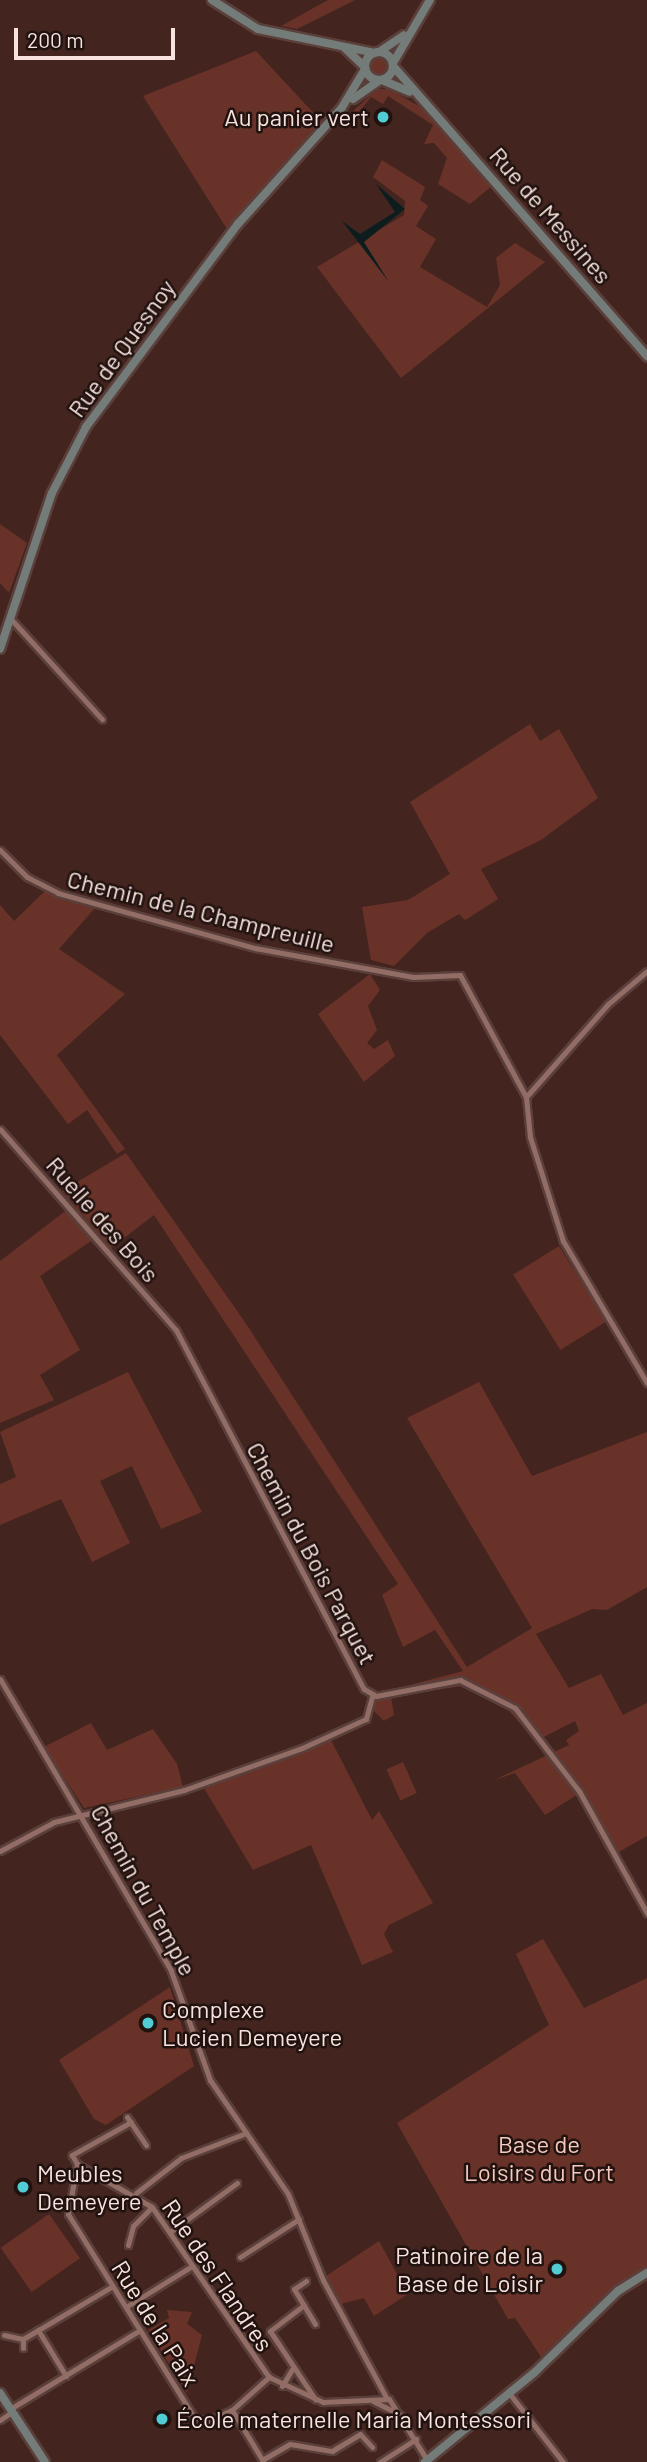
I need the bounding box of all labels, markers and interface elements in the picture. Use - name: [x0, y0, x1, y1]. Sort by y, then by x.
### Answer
- scale bar: [18, 14, 178, 58]
- text: 200 m: [27, 27, 84, 52]
- place label: Au panier vert: [224, 103, 369, 131]
- marker: Au panier vert: [375, 109, 391, 125]
- street label: Rue de Messines: [484, 141, 618, 289]
- street label: Rue de Quesnoy: [61, 274, 181, 422]
- street label: Chemin de la Champreuille: [64, 864, 338, 958]
- street label: Ruelle des Bois: [41, 1150, 165, 1288]
- street label: Chemin du Bois Parquet: [241, 1437, 383, 1669]
- street label: Chemin du Temple: [85, 1800, 203, 1980]
- place label: Complexe Lucien Demeyere: [162, 1995, 342, 2051]
- marker: Complexe Lucien Demeyere: [140, 2015, 156, 2031]
- park label: Base de Loisirs du Fort: [464, 2130, 614, 2186]
- place label: Meubles Demeyere: [37, 2159, 142, 2215]
- marker: Meubles Demeyere: [15, 2179, 31, 2195]
- street label: Rue des Flandres: [157, 2193, 279, 2357]
- place label: Patinoire de la Base de Loisir: [395, 2241, 543, 2297]
- street label: Rue de la Paix: [106, 2255, 206, 2391]
- marker: Patinoire de la Base de Loisir: [549, 2261, 565, 2277]
- place label: École maternelle Maria Montessori: [176, 2405, 531, 2433]
- marker: École maternelle Maria Montessori: [154, 2411, 170, 2427]

